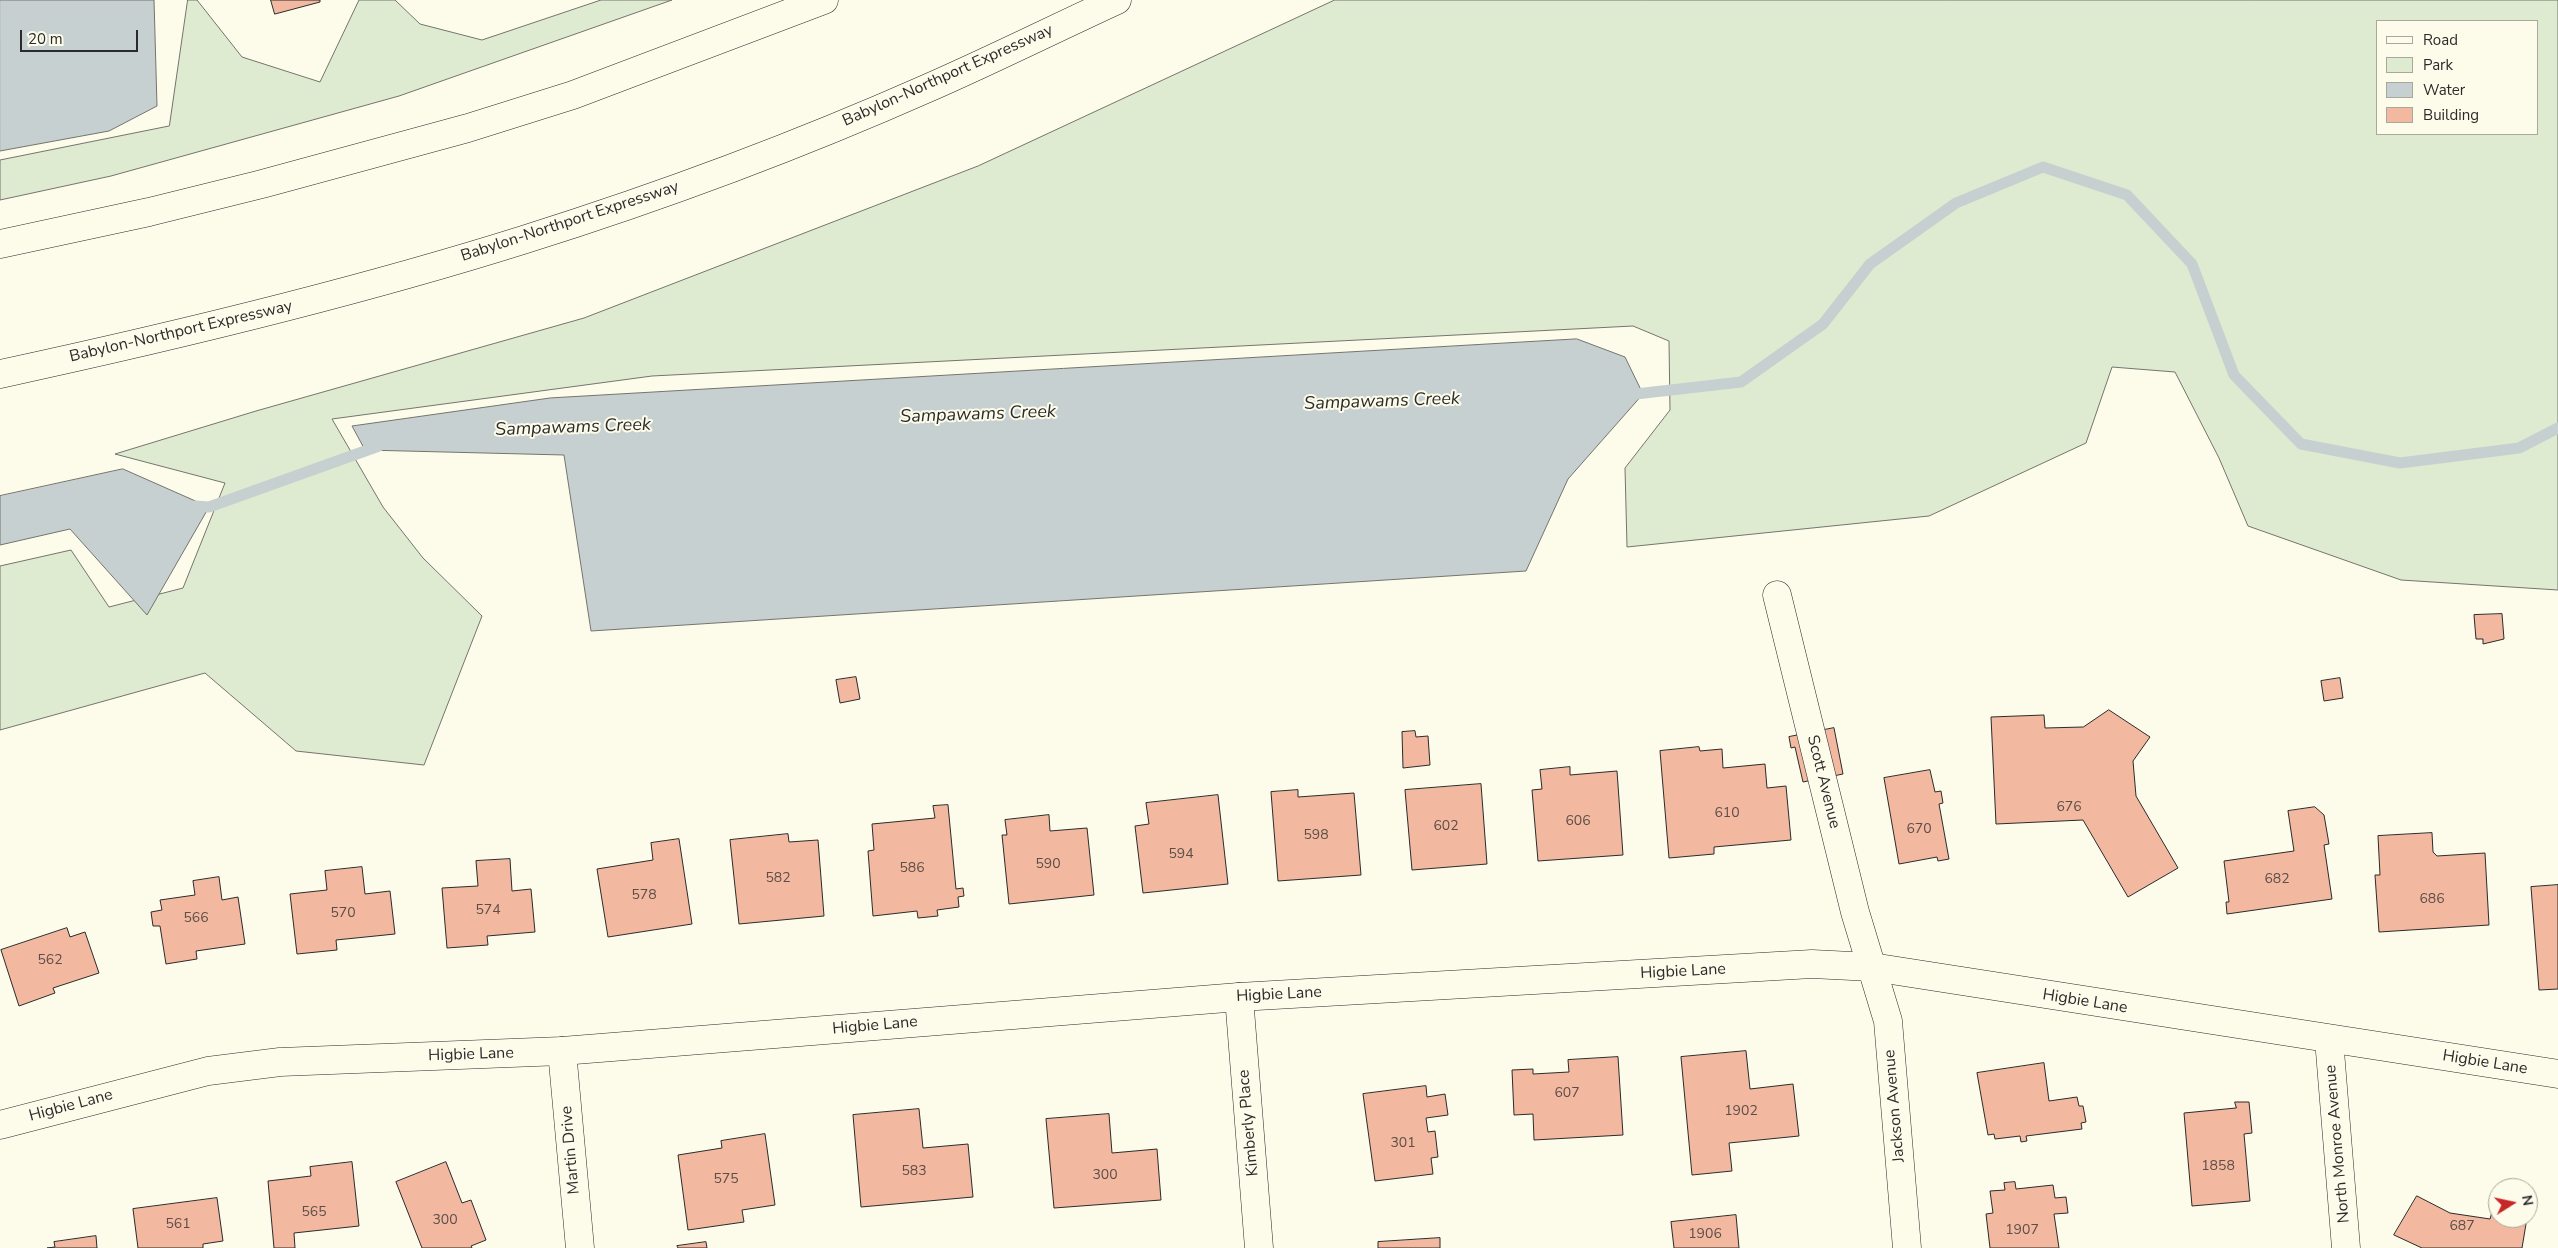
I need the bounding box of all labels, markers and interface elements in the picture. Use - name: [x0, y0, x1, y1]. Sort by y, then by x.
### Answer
- scale bar: [22, 20, 140, 52]
- legend: [2376, 20, 2538, 135]
- street label: Babylon-Northport Expressway: [840, 21, 1056, 131]
- text: 20 m: [28, 29, 63, 49]
- text: Road: [2423, 30, 2458, 50]
- text: Park: [2423, 55, 2453, 75]
- text: Water: [2423, 80, 2465, 100]
- text: Building: [2423, 105, 2479, 125]
- street label: Babylon-Northport Expressway: [459, 178, 681, 266]
- street label: Babylon-Northport Expressway: [68, 297, 294, 367]
- water label: Sampawams Creek: [1304, 388, 1460, 416]
- water label: Sampawams Creek: [900, 401, 1056, 429]
- water label: Sampawams Creek: [495, 414, 651, 442]
- street label: Scott Avenue: [1802, 733, 1844, 831]
- house number: 676: [2056, 800, 2082, 816]
- house number: 610: [1714, 806, 1740, 822]
- house number: 606: [1565, 814, 1591, 830]
- house number: 602: [1433, 819, 1459, 835]
- house number: 670: [1906, 822, 1932, 838]
- house number: 598: [1303, 828, 1329, 844]
- house number: 594: [1168, 847, 1194, 863]
- house number: 590: [1035, 857, 1061, 873]
- house number: 586: [899, 861, 925, 877]
- house number: 582: [765, 871, 791, 887]
- house number: 682: [2264, 872, 2290, 888]
- house number: 578: [631, 888, 657, 904]
- house number: 686: [2419, 892, 2445, 908]
- house number: 574: [475, 903, 501, 919]
- house number: 570: [330, 906, 356, 922]
- house number: 566: [183, 911, 209, 927]
- house number: 562: [37, 953, 63, 969]
- street label: Higbie Lane: [1640, 960, 1726, 984]
- street label: Higbie Lane: [1236, 983, 1322, 1007]
- street label: Higbie Lane: [2041, 986, 2129, 1018]
- street label: Higbie Lane: [831, 1013, 919, 1039]
- street label: Higbie Lane: [428, 1044, 514, 1066]
- street label: Higbie Lane: [2441, 1047, 2529, 1079]
- street label: Jackson Avenue: [1881, 1049, 1909, 1163]
- street label: North Monroe Avenue: [2322, 1064, 2354, 1224]
- street label: Kimberly Place: [1235, 1069, 1263, 1177]
- street label: Higbie Lane: [27, 1086, 115, 1126]
- house number: 607: [1554, 1086, 1580, 1102]
- house number: 1902: [1724, 1104, 1758, 1120]
- street label: Martin Drive: [558, 1105, 584, 1195]
- house number: 301: [1390, 1136, 1416, 1152]
- house number: 1858: [2201, 1159, 2235, 1175]
- house number: 583: [901, 1164, 927, 1180]
- house number: 300: [1092, 1168, 1118, 1184]
- house number: 575: [713, 1172, 739, 1188]
- north arrow: [2488, 1178, 2538, 1228]
- text: N: [2517, 1194, 2538, 1207]
- house number: 565: [301, 1205, 327, 1221]
- house number: 300: [432, 1213, 458, 1229]
- house number: 561: [165, 1217, 191, 1233]
- house number: 687: [2449, 1219, 2475, 1235]
- house number: 1907: [2005, 1223, 2039, 1239]
- house number: 1906: [1688, 1227, 1722, 1243]

